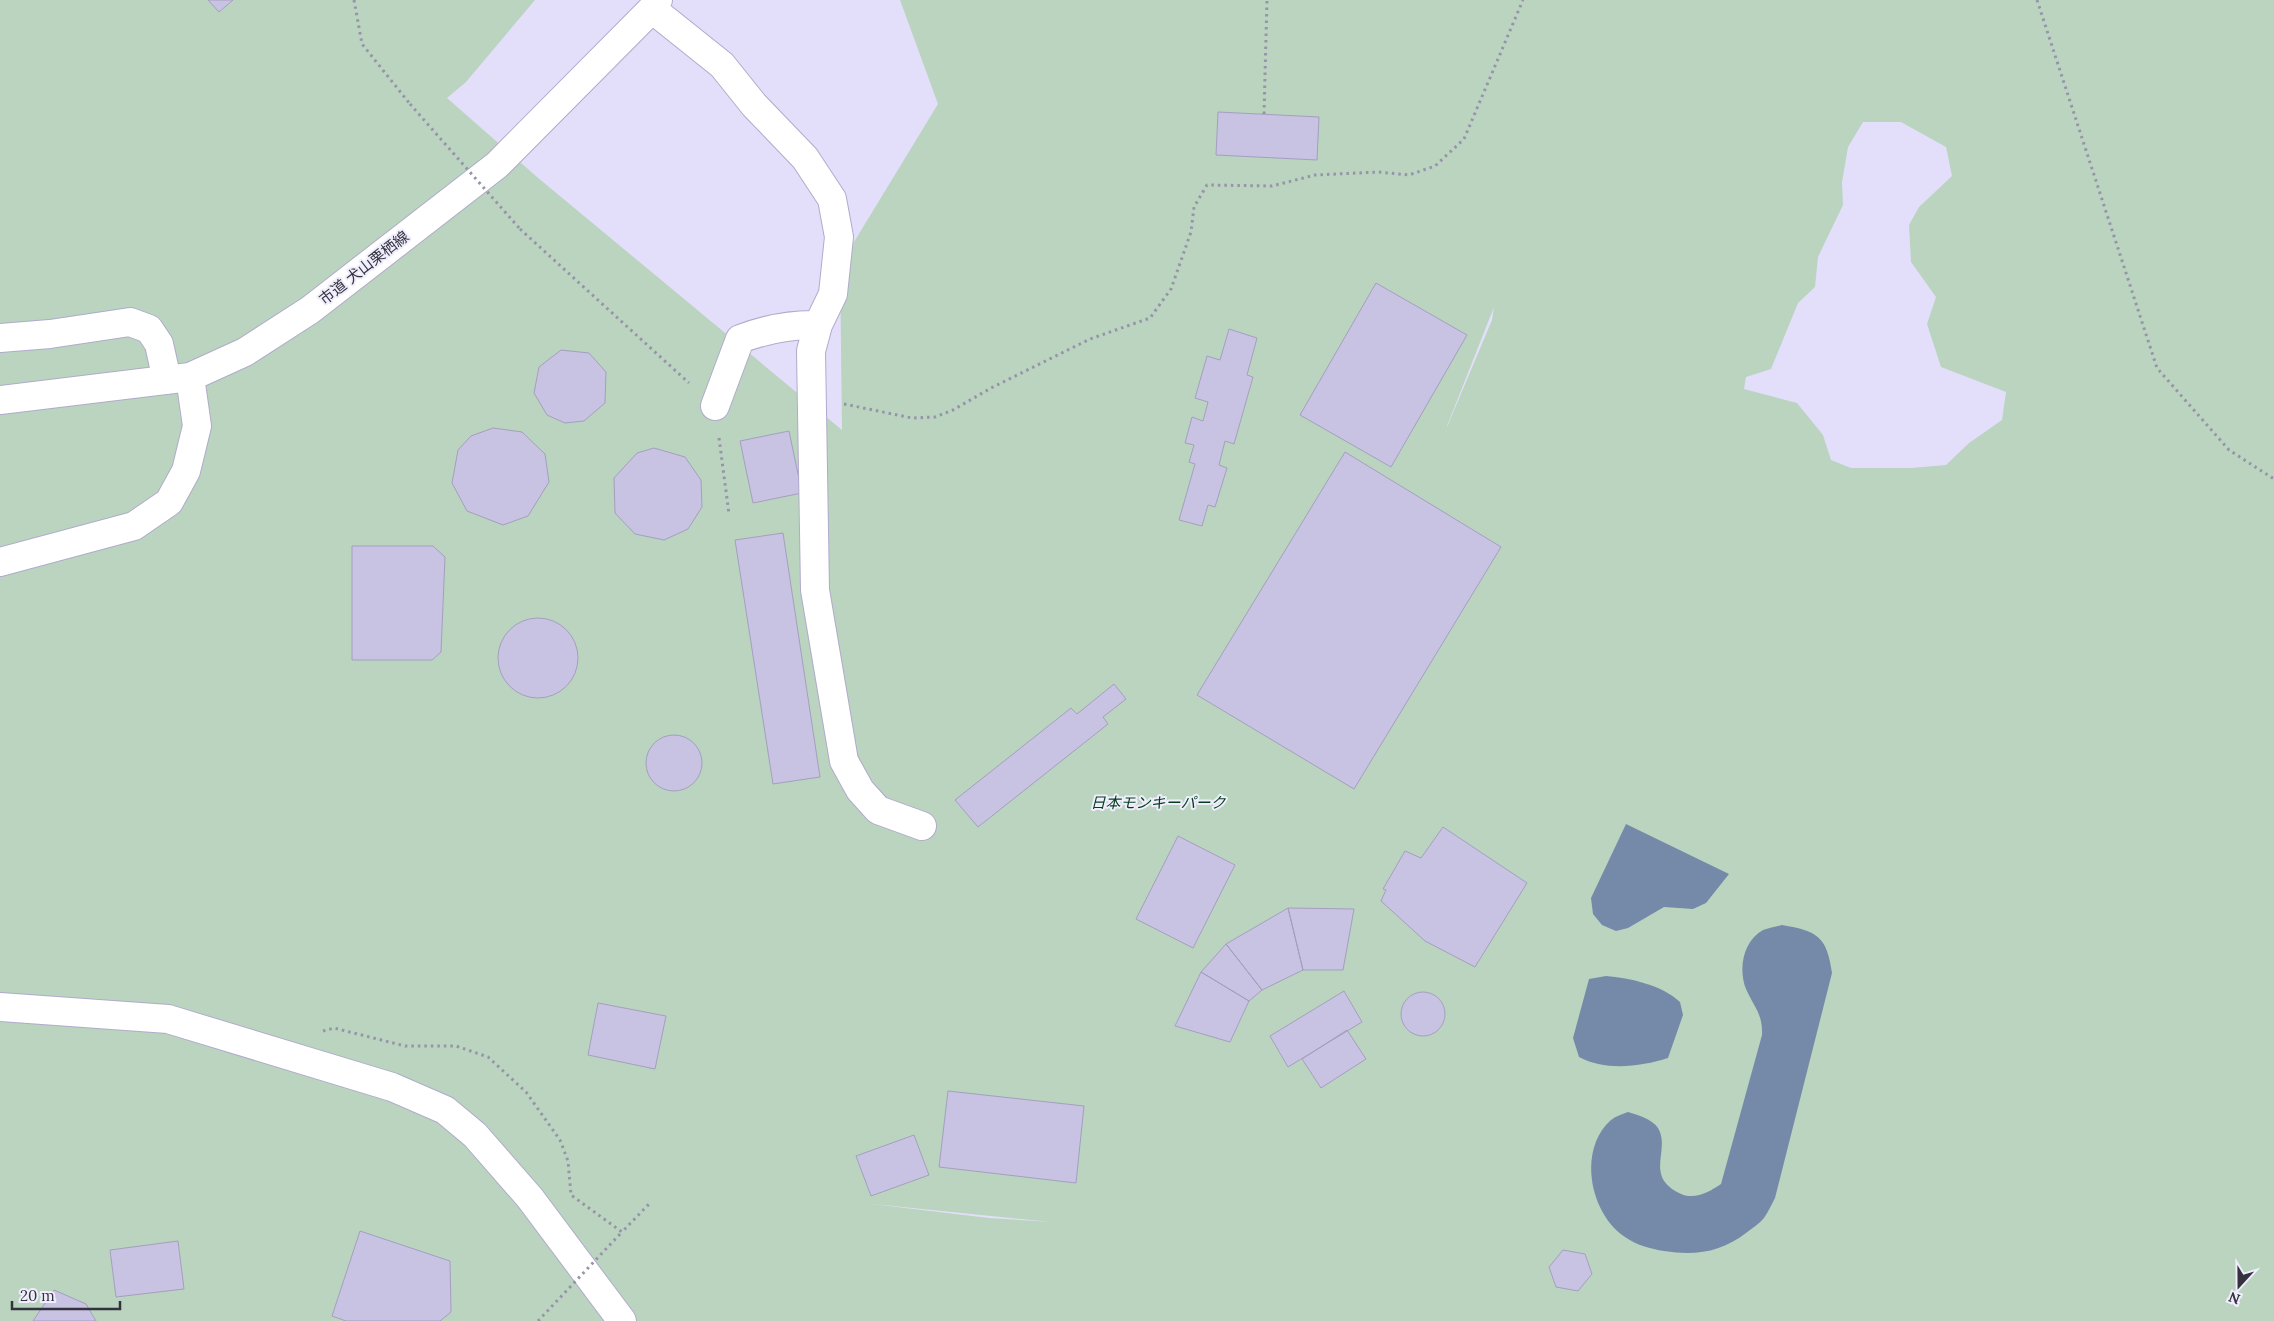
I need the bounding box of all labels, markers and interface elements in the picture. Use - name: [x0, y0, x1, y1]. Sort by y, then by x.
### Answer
- street label: 市道 犬山栗栖線: [315, 227, 412, 309]
- park label: 日本モンキーパーク: [1091, 793, 1226, 812]
- north arrow: [2214, 1261, 2264, 1311]
- scale bar: [12, 1278, 120, 1310]
- text: 20 m: [20, 1286, 55, 1305]
- text: N: [2226, 1288, 2243, 1308]

